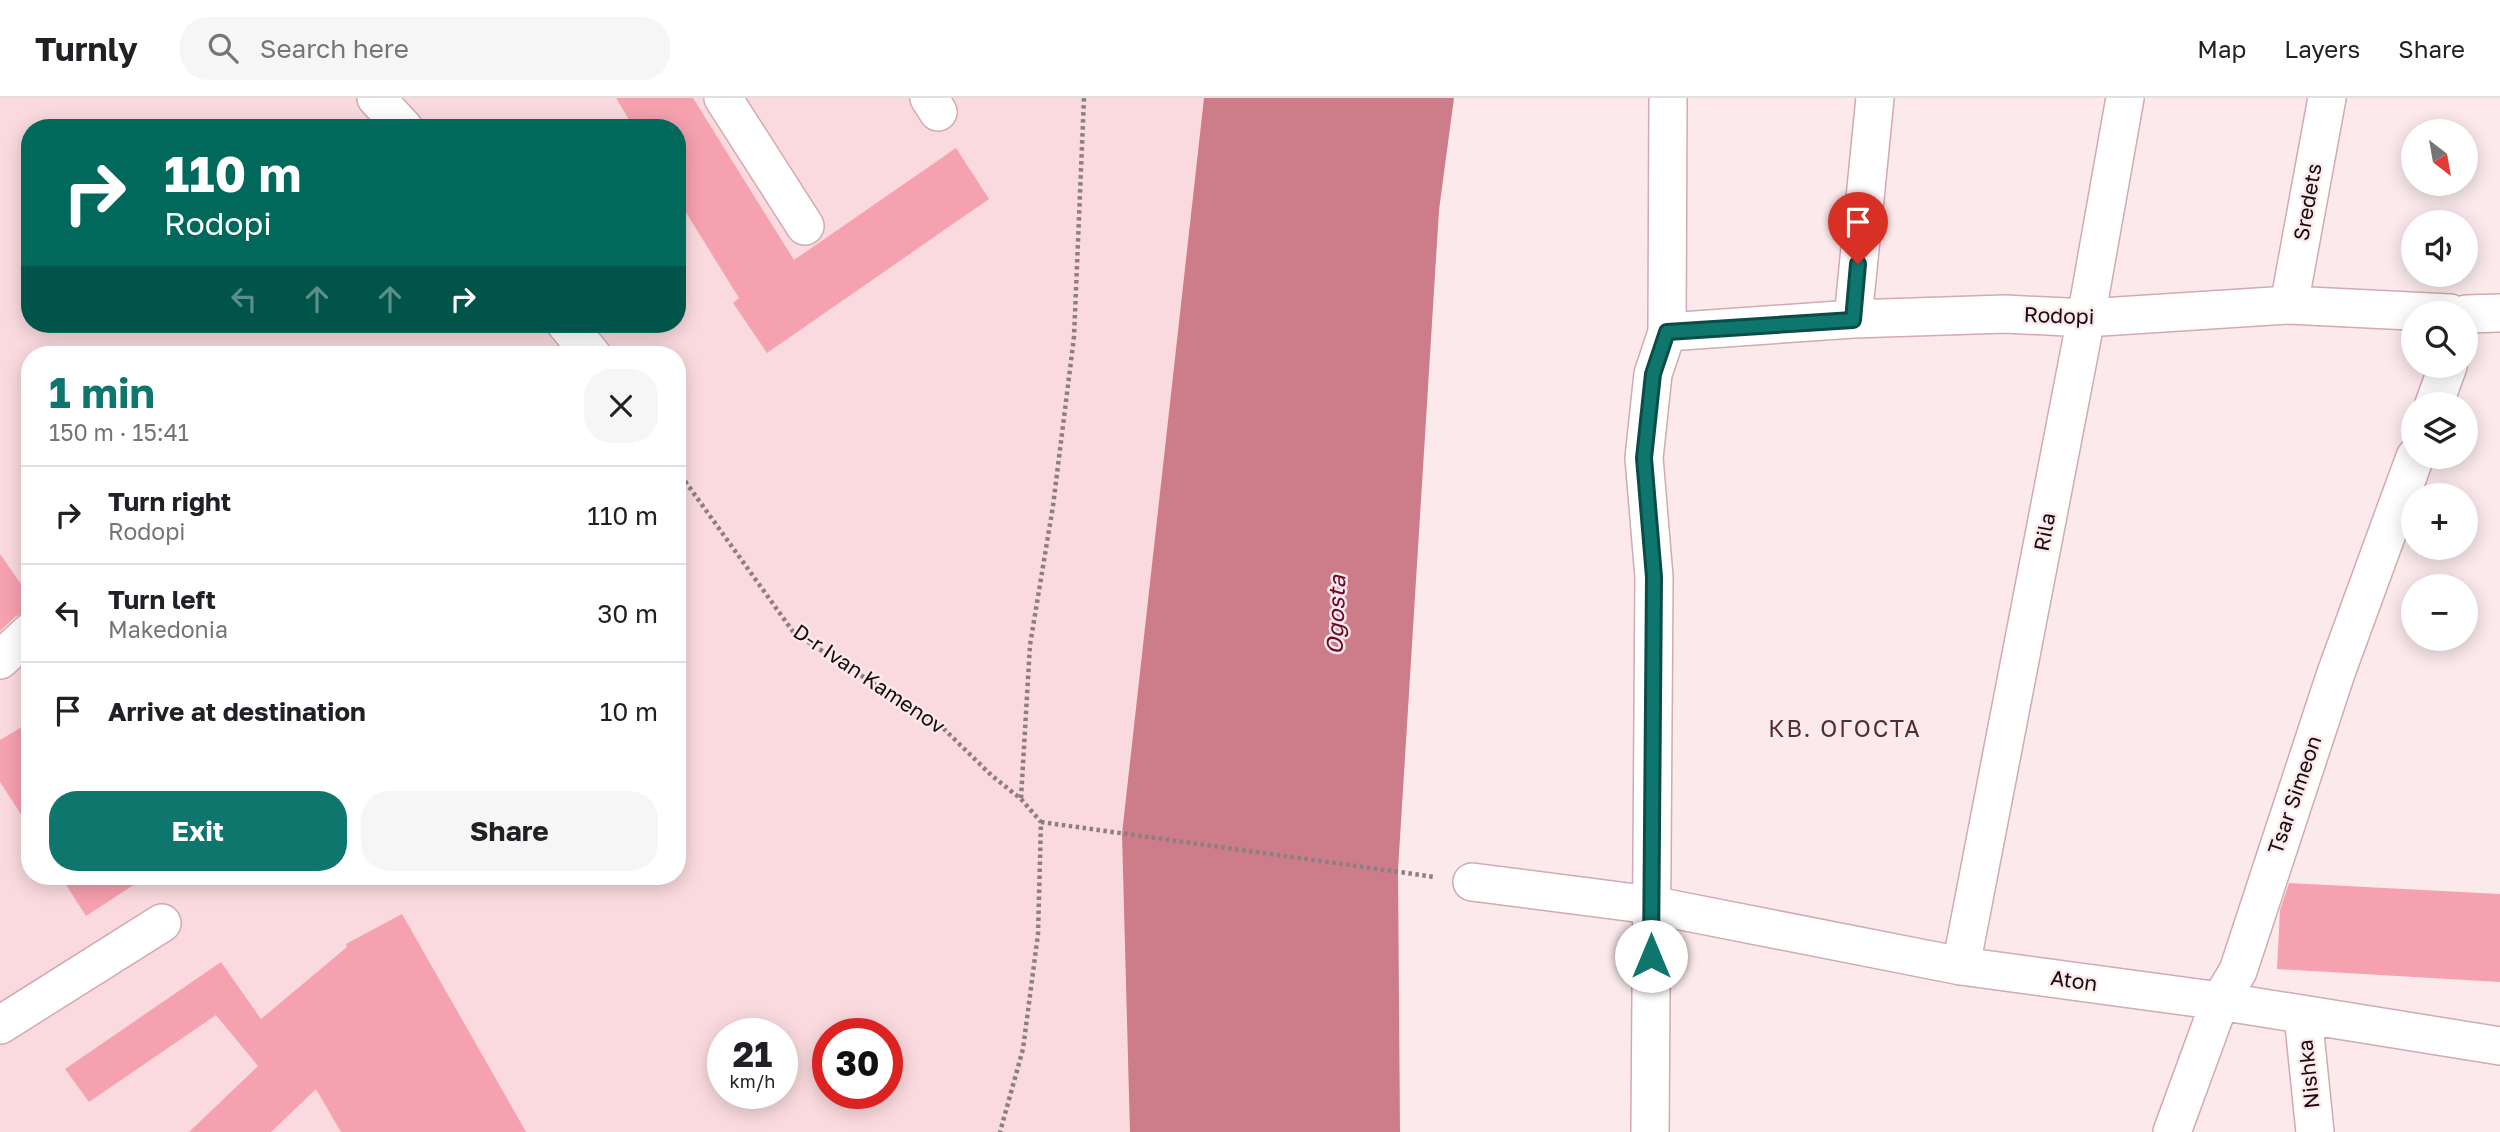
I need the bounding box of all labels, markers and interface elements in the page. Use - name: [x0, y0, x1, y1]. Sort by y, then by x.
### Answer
- search box: [180, 17, 670, 80]
- text: Turnly: [35, 29, 138, 68]
- icon: search: [204, 29, 242, 67]
- text: Search here: [260, 33, 409, 64]
- text: Map: [2197, 34, 2246, 63]
- text: Layers: [2284, 34, 2360, 63]
- text: Share: [2398, 34, 2465, 63]
- north arrow: [2401, 119, 2478, 196]
- map controls: [2401, 119, 2478, 651]
- text: 110 m: [164, 144, 301, 203]
- icon: right: [49, 147, 140, 238]
- street label: Sredets: [2287, 161, 2327, 243]
- pin: [1828, 192, 1888, 264]
- icon: arrive: [1839, 203, 1877, 241]
- text: Rodopi: [164, 204, 272, 242]
- button: sound: [2401, 210, 2478, 287]
- icon: left: [225, 280, 263, 318]
- icon: ahead: [298, 280, 336, 318]
- icon: ahead: [371, 280, 409, 318]
- icon: right: [444, 280, 482, 318]
- street label: Rodopi: [2023, 301, 2095, 329]
- button: search: [2401, 301, 2478, 378]
- text: 1 min: [49, 367, 155, 417]
- button: close: [584, 369, 658, 443]
- button: layers: [2401, 392, 2478, 469]
- text: 150 m · 15:41: [49, 418, 189, 446]
- button: +: [2401, 483, 2478, 560]
- text: Turn right: [108, 486, 231, 517]
- icon: right: [49, 496, 87, 534]
- text: 110 m: [587, 500, 658, 531]
- street label: Rila: [2028, 510, 2060, 553]
- text: Rodopi: [108, 517, 185, 545]
- water label: Ogosta: [1320, 574, 1350, 655]
- button: −: [2401, 574, 2478, 651]
- text: Turn left: [108, 584, 216, 615]
- icon: left: [49, 594, 87, 632]
- text: 30 m: [597, 598, 658, 629]
- text: Makedonia: [108, 615, 228, 643]
- street label: D-r Ivan Kamenov: [789, 618, 951, 739]
- icon: arrive: [49, 692, 87, 730]
- text: Arrive at destination: [108, 696, 366, 727]
- text: 10 m: [600, 696, 658, 727]
- district label: КВ. ОГОСТА: [1768, 714, 1922, 742]
- street label: Tsar Simeon: [2262, 732, 2326, 857]
- button: Exit: [49, 791, 347, 871]
- button: Share: [361, 791, 658, 871]
- position arrow: [1614, 919, 1688, 993]
- street label: Aton: [2049, 964, 2099, 996]
- speed limit sign: 30: [812, 1018, 903, 1109]
- text: 21: [733, 1033, 772, 1075]
- street label: Nishka: [2291, 1038, 2325, 1110]
- text: km/h: [730, 1070, 775, 1092]

